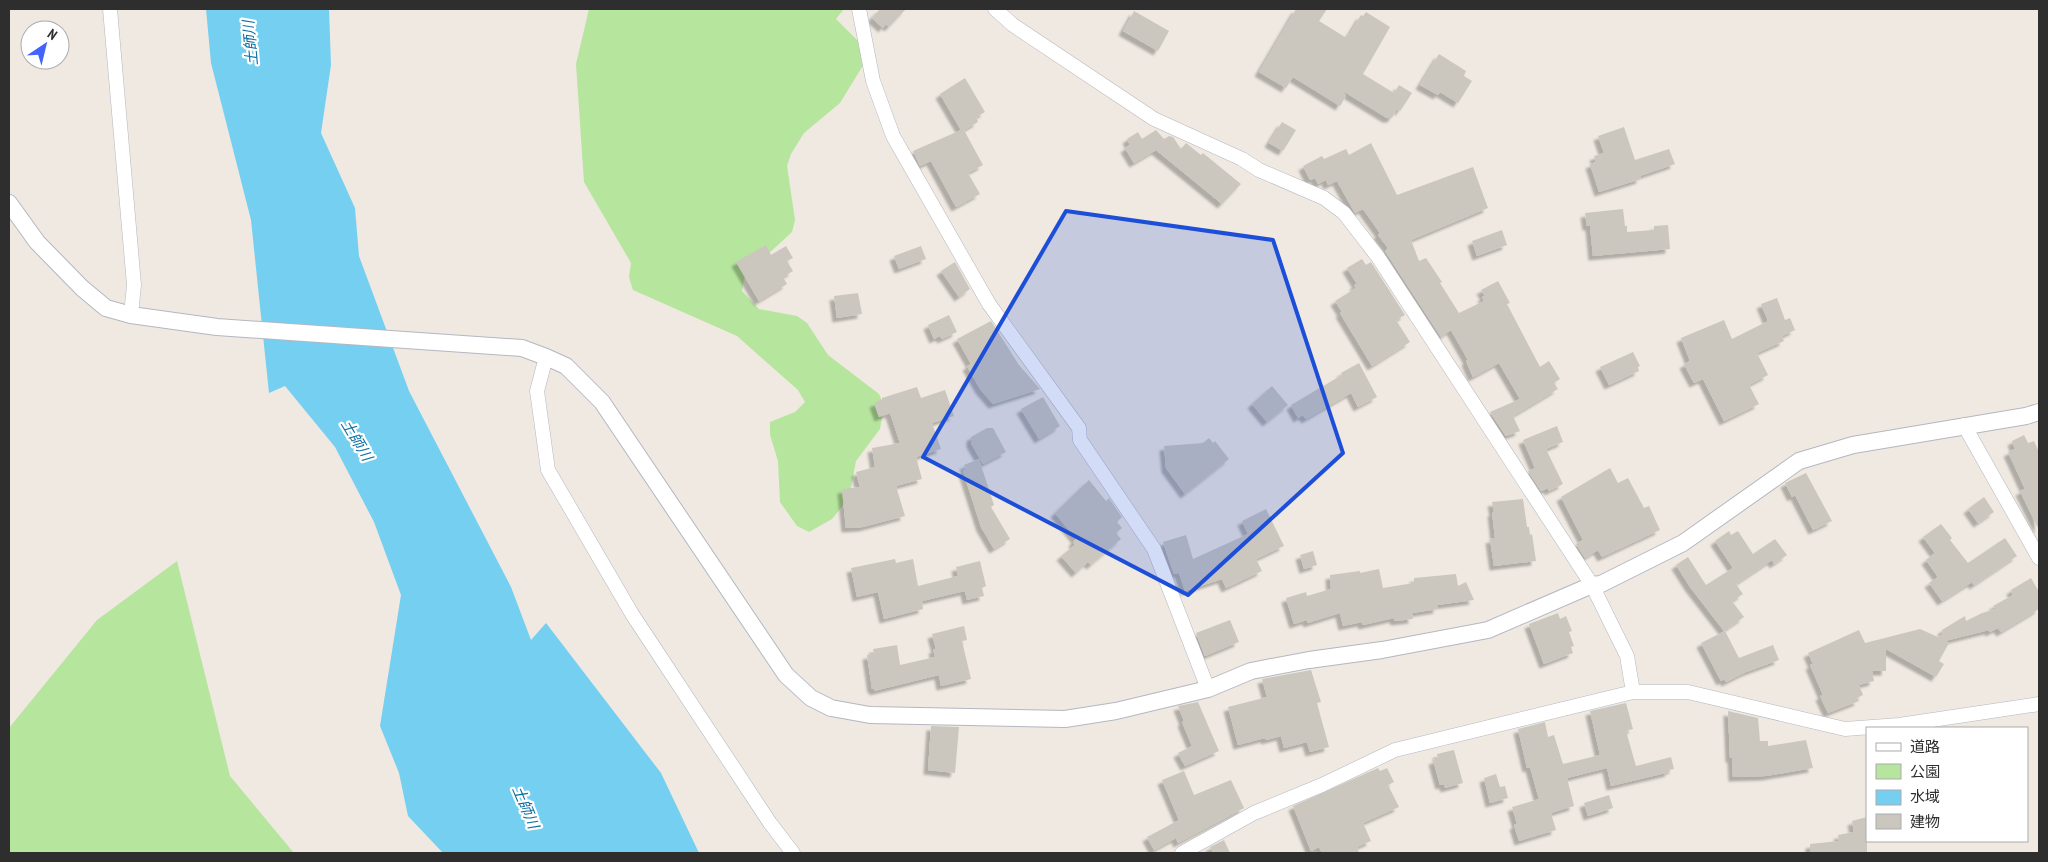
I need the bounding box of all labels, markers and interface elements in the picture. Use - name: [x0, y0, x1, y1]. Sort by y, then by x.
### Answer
- water label: 土師川: [238, 18, 261, 66]
- north arrow: [20, 20, 70, 70]
- text: N: [44, 25, 61, 44]
- water label: 土師川: [337, 416, 378, 466]
- legend: [1866, 727, 2028, 842]
- text: 道路: [1910, 737, 1940, 756]
- text: 公園: [1910, 762, 1940, 781]
- water label: 土師川: [508, 783, 544, 833]
- text: 水域: [1910, 787, 1940, 806]
- text: 建物: [1910, 812, 1940, 831]

